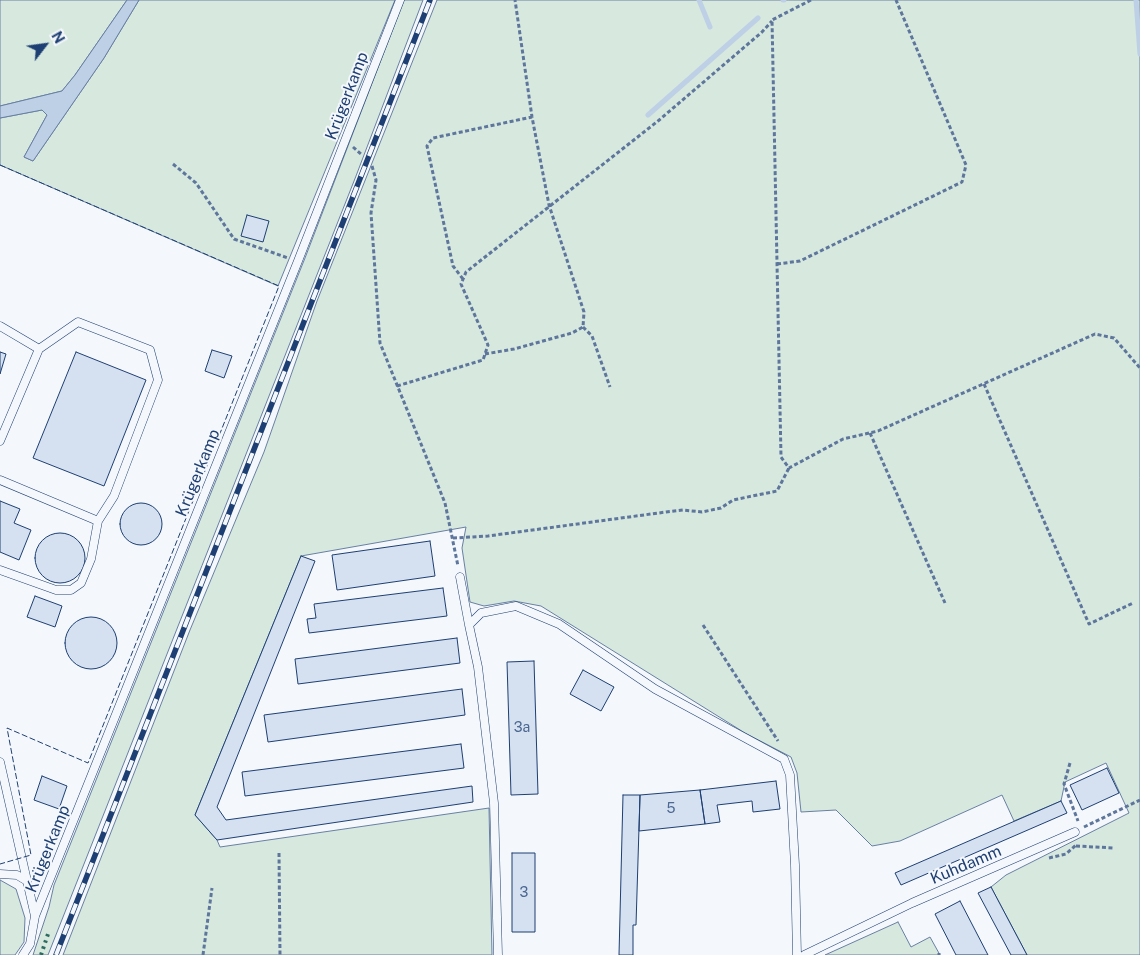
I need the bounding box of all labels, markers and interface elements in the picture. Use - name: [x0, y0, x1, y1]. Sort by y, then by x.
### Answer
- north arrow: [20, 20, 70, 70]
- text: N: [48, 29, 68, 46]
- street label: Krügerkamp: [321, 49, 373, 143]
- street label: Krügerkamp: [172, 427, 224, 519]
- house number: 3a: [514, 720, 530, 736]
- house number: 5: [667, 801, 675, 817]
- street label: Krügerkamp: [22, 803, 74, 895]
- street label: Kuhdamm: [928, 841, 1004, 889]
- house number: 3: [520, 885, 528, 901]

